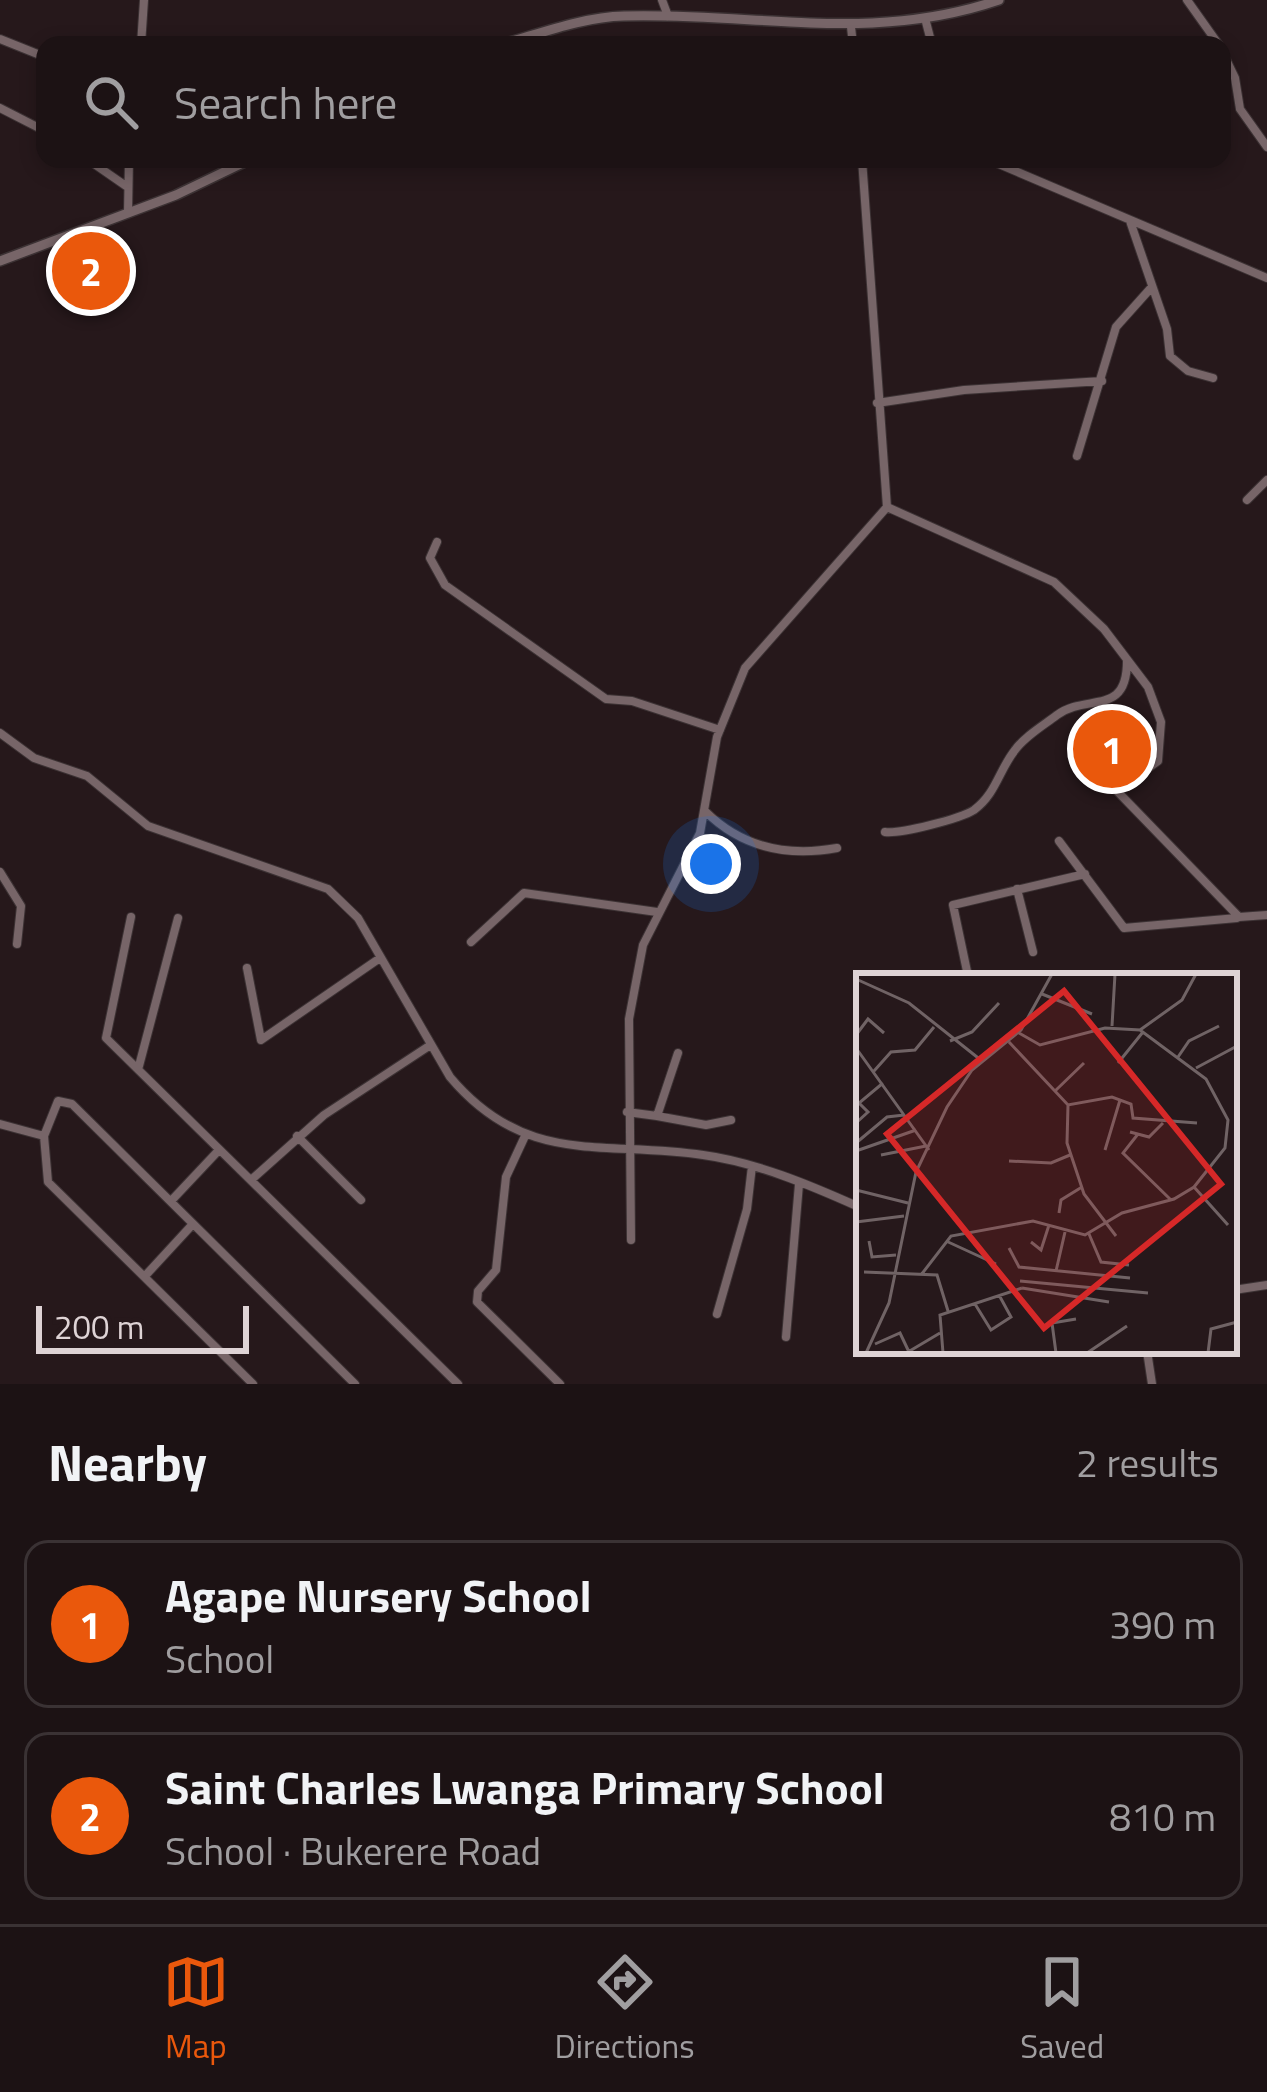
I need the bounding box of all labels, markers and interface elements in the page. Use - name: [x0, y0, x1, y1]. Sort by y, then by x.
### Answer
- search box: [36, 36, 1231, 168]
- text: Search here: [174, 68, 397, 136]
- icon: search: [78, 69, 144, 135]
- pin: 2: [52, 226, 130, 316]
- pin: 1: [1073, 704, 1151, 794]
- your location: [681, 834, 741, 894]
- inset map: [856, 973, 1237, 1354]
- scale bar: [36, 1300, 249, 1353]
- text: 200 m: [54, 1302, 144, 1352]
- text: Nearby: [48, 1423, 207, 1501]
- text: 2 results: [1076, 1433, 1219, 1492]
- text: Agape Nursery School: [165, 1561, 592, 1629]
- text: 1: [79, 1595, 101, 1654]
- text: 390 m: [1109, 1595, 1216, 1654]
- text: School: [165, 1629, 274, 1688]
- text: Saint Charles Lwanga Primary School: [165, 1753, 885, 1821]
- text: 2: [79, 1787, 101, 1846]
- text: 810 m: [1109, 1787, 1216, 1846]
- text: School · Bukerere Road: [165, 1821, 541, 1880]
- tab: Map: [163, 1949, 229, 2071]
- tab: Directions: [555, 1949, 694, 2071]
- tab: Saved: [1020, 1949, 1104, 2071]

